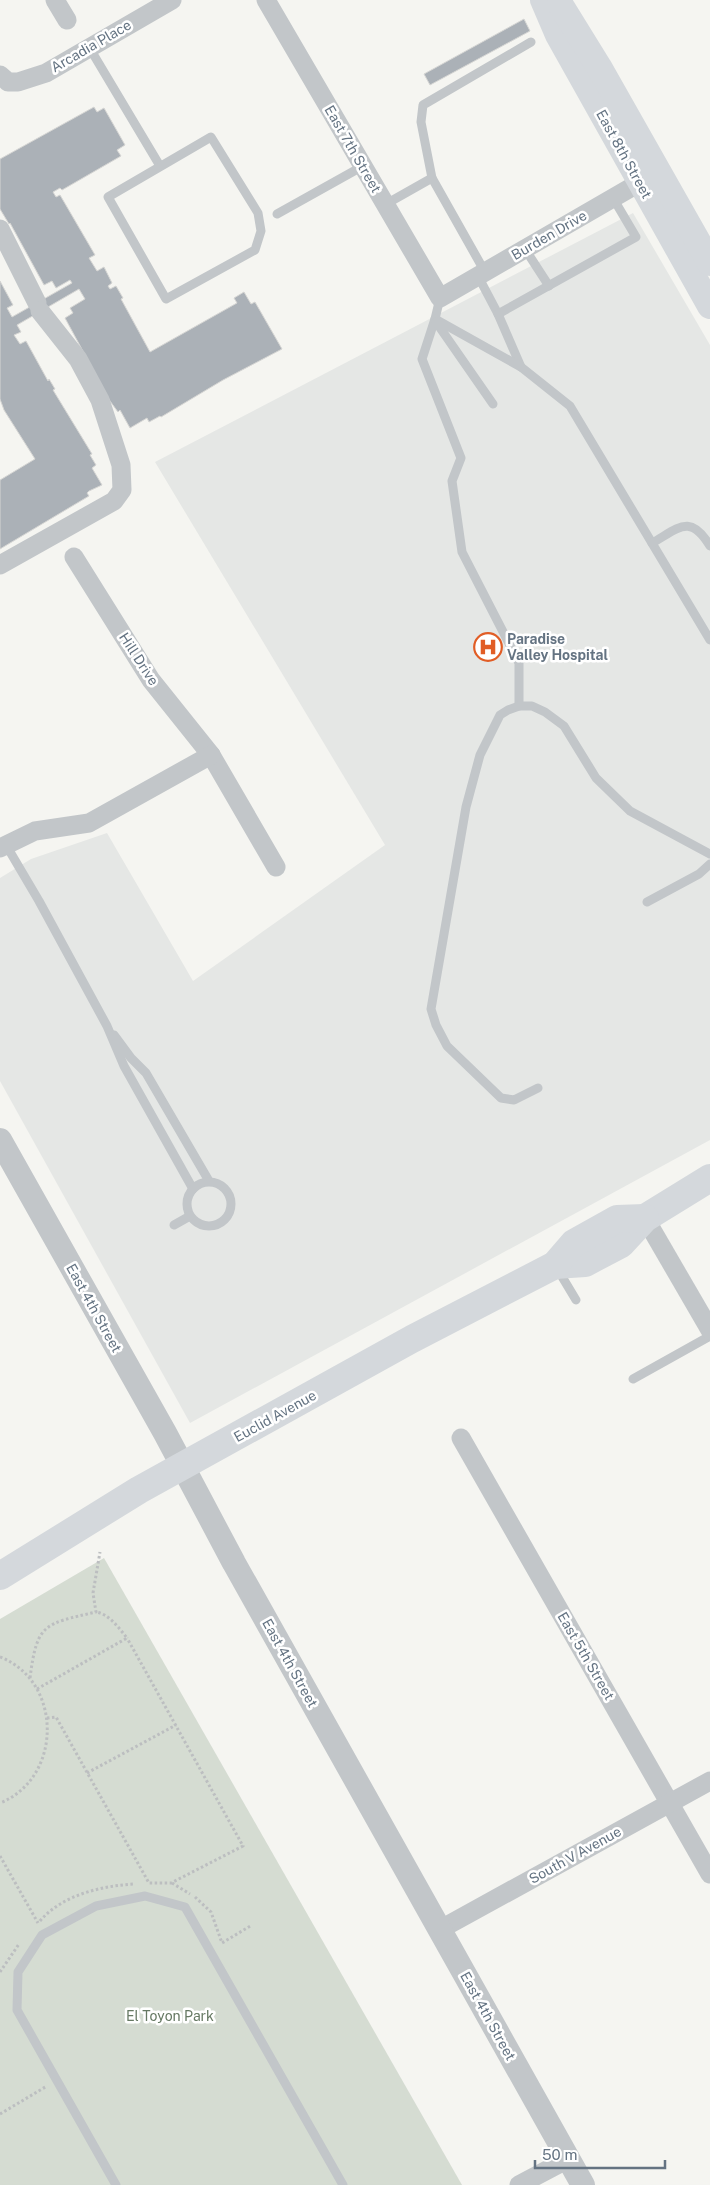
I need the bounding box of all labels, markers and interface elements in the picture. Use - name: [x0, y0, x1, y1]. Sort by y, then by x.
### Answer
- street label: Arcadia Place: [48, 17, 134, 75]
- street label: East 7th Street: [322, 102, 384, 196]
- street label: East 8th Street: [593, 107, 655, 201]
- street label: Burden Drive: [509, 207, 590, 263]
- street label: Hill Drive: [116, 630, 162, 688]
- place label: Paradise Valley Hospital: [507, 631, 608, 663]
- hospital icon: Paradise Valley Hospital: [473, 632, 503, 662]
- street label: East 4th Street: [63, 1261, 125, 1355]
- street label: Euclid Avenue: [231, 1387, 319, 1445]
- street label: East 5th Street: [554, 1609, 618, 1703]
- street label: East 4th Street: [259, 1616, 321, 1710]
- street label: South V Avenue: [526, 1823, 624, 1887]
- street label: East 4th Street: [457, 1969, 519, 2063]
- park label: El Toyon Park: [126, 2008, 214, 2024]
- scale bar: [535, 2138, 665, 2170]
- text: 50 m: [542, 2146, 577, 2163]

